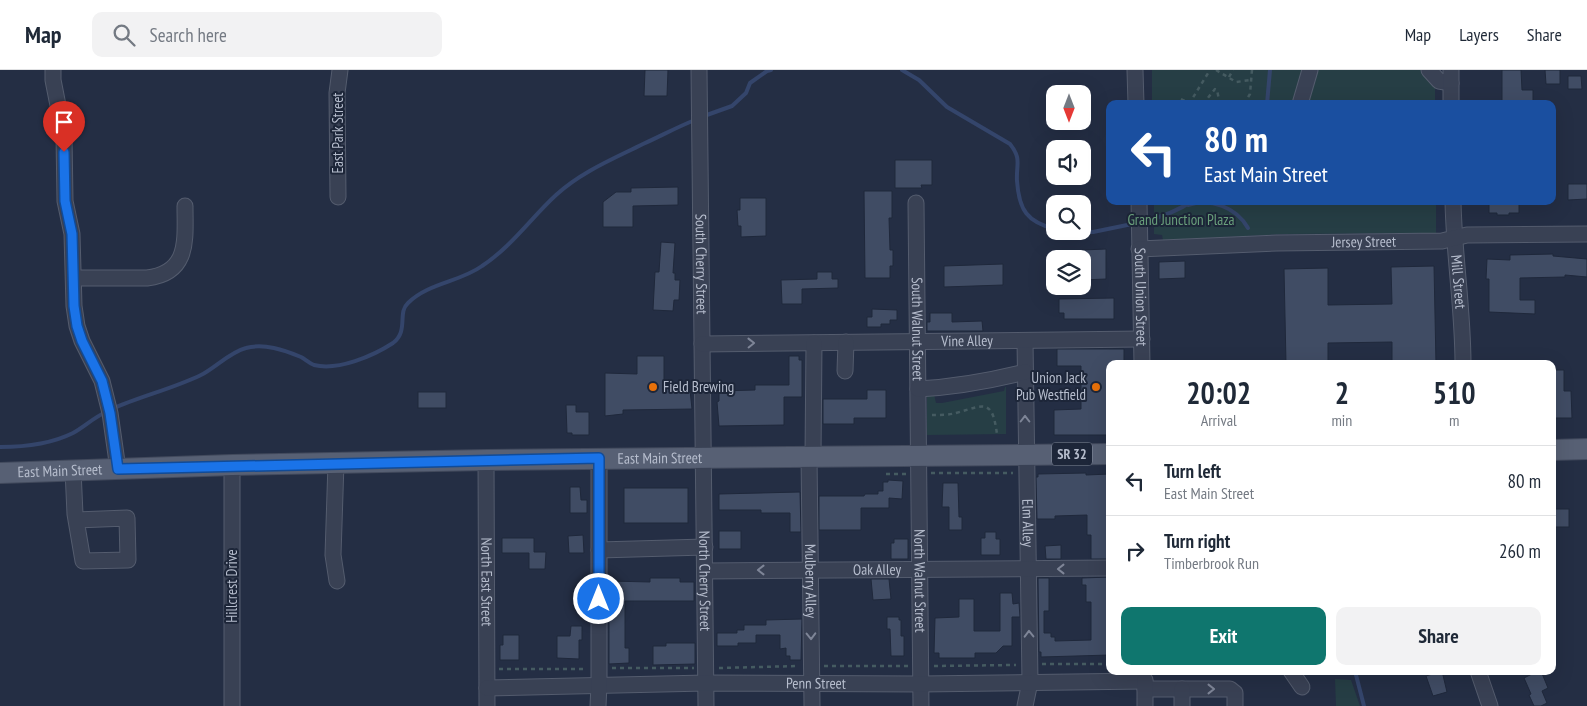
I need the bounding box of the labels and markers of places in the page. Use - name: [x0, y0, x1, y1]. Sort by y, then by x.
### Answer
- pin: [43, 101, 85, 152]
- place label: Union Jack Pub Westfield: [1016, 368, 1086, 404]
- place label: Field Brewing: [663, 377, 734, 396]
- marker: Field Brewing: [647, 381, 659, 393]
- marker: Union Jack Pub Westfield: [1090, 381, 1102, 393]

